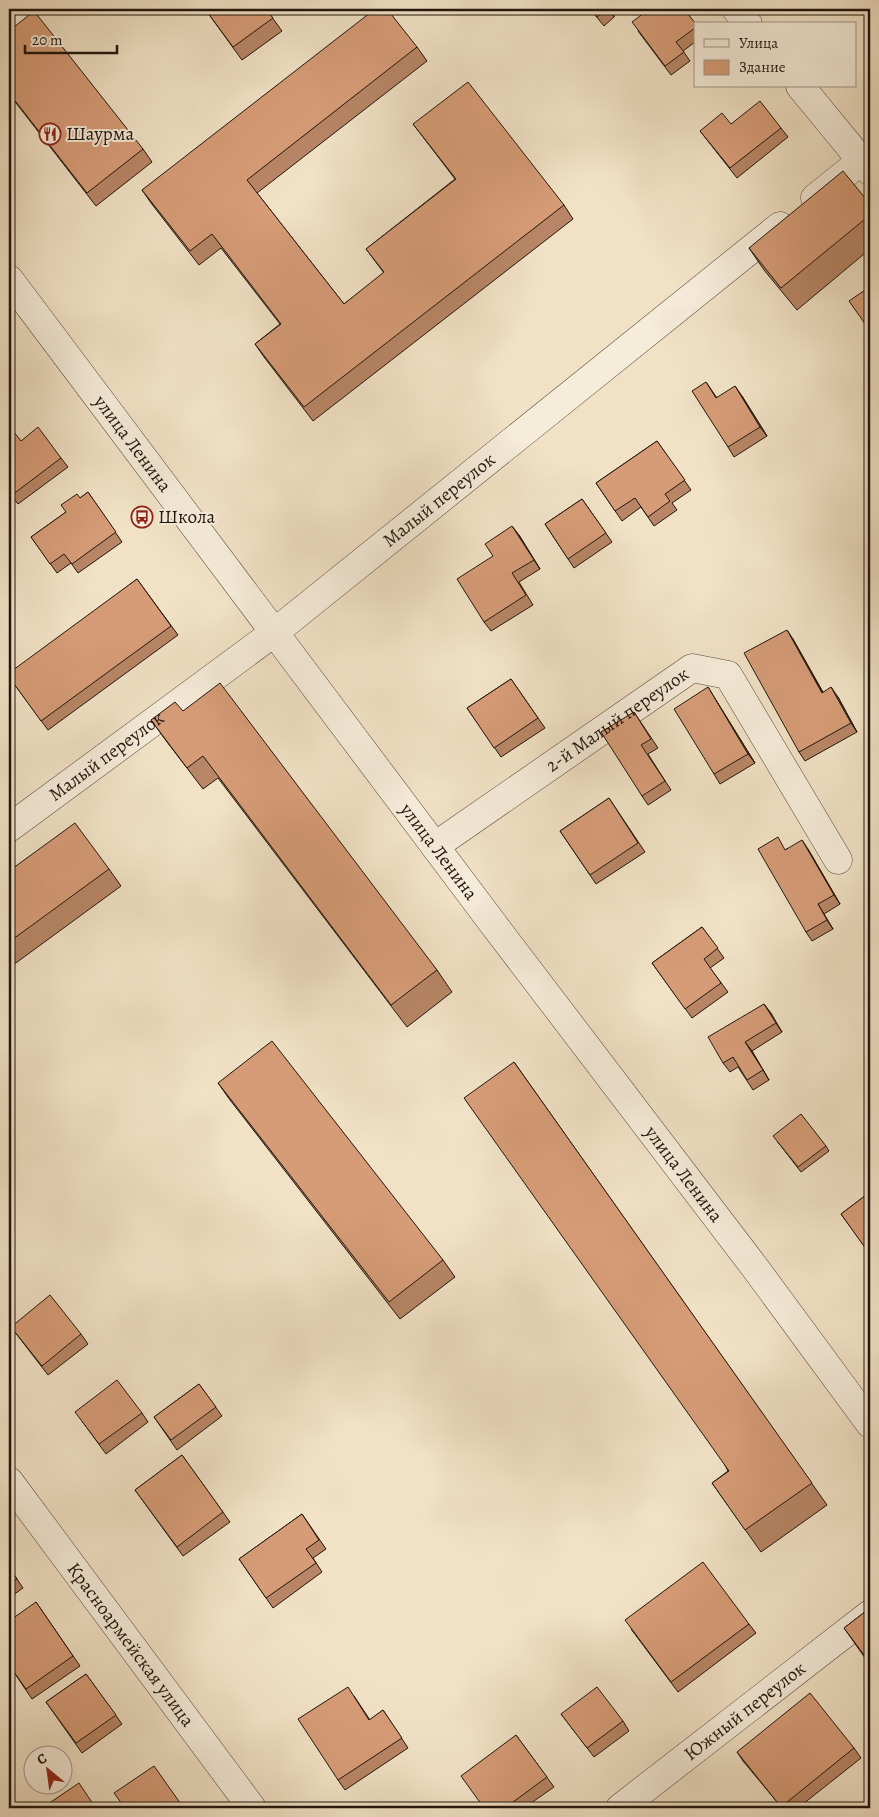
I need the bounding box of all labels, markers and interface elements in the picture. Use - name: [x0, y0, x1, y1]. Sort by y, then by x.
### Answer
- scale bar: [25, 22, 118, 54]
- legend: [694, 22, 856, 88]
- text: 20 m: [32, 30, 63, 50]
- text: Улица: [739, 33, 778, 53]
- text: Здание: [739, 57, 786, 77]
- place label: Шаурма: [66, 121, 135, 147]
- restaurant icon: Шаурма: [38, 122, 62, 146]
- street label: улица Ленина: [87, 389, 178, 498]
- street label: Малый переулок: [377, 447, 501, 553]
- place label: Школа: [158, 504, 216, 530]
- bus stop icon: Школа: [130, 505, 154, 529]
- street label: 2-й Малый переулок: [541, 661, 694, 778]
- street label: Малый переулок: [43, 705, 170, 807]
- street label: улица Ленина: [393, 797, 484, 906]
- street label: улица Ленина: [638, 1120, 729, 1228]
- street label: Красноармейская улица: [61, 1557, 201, 1732]
- street label: Южный переулок: [679, 1656, 811, 1767]
- north arrow: [22, 1744, 72, 1794]
- text: С: [34, 1748, 51, 1769]

